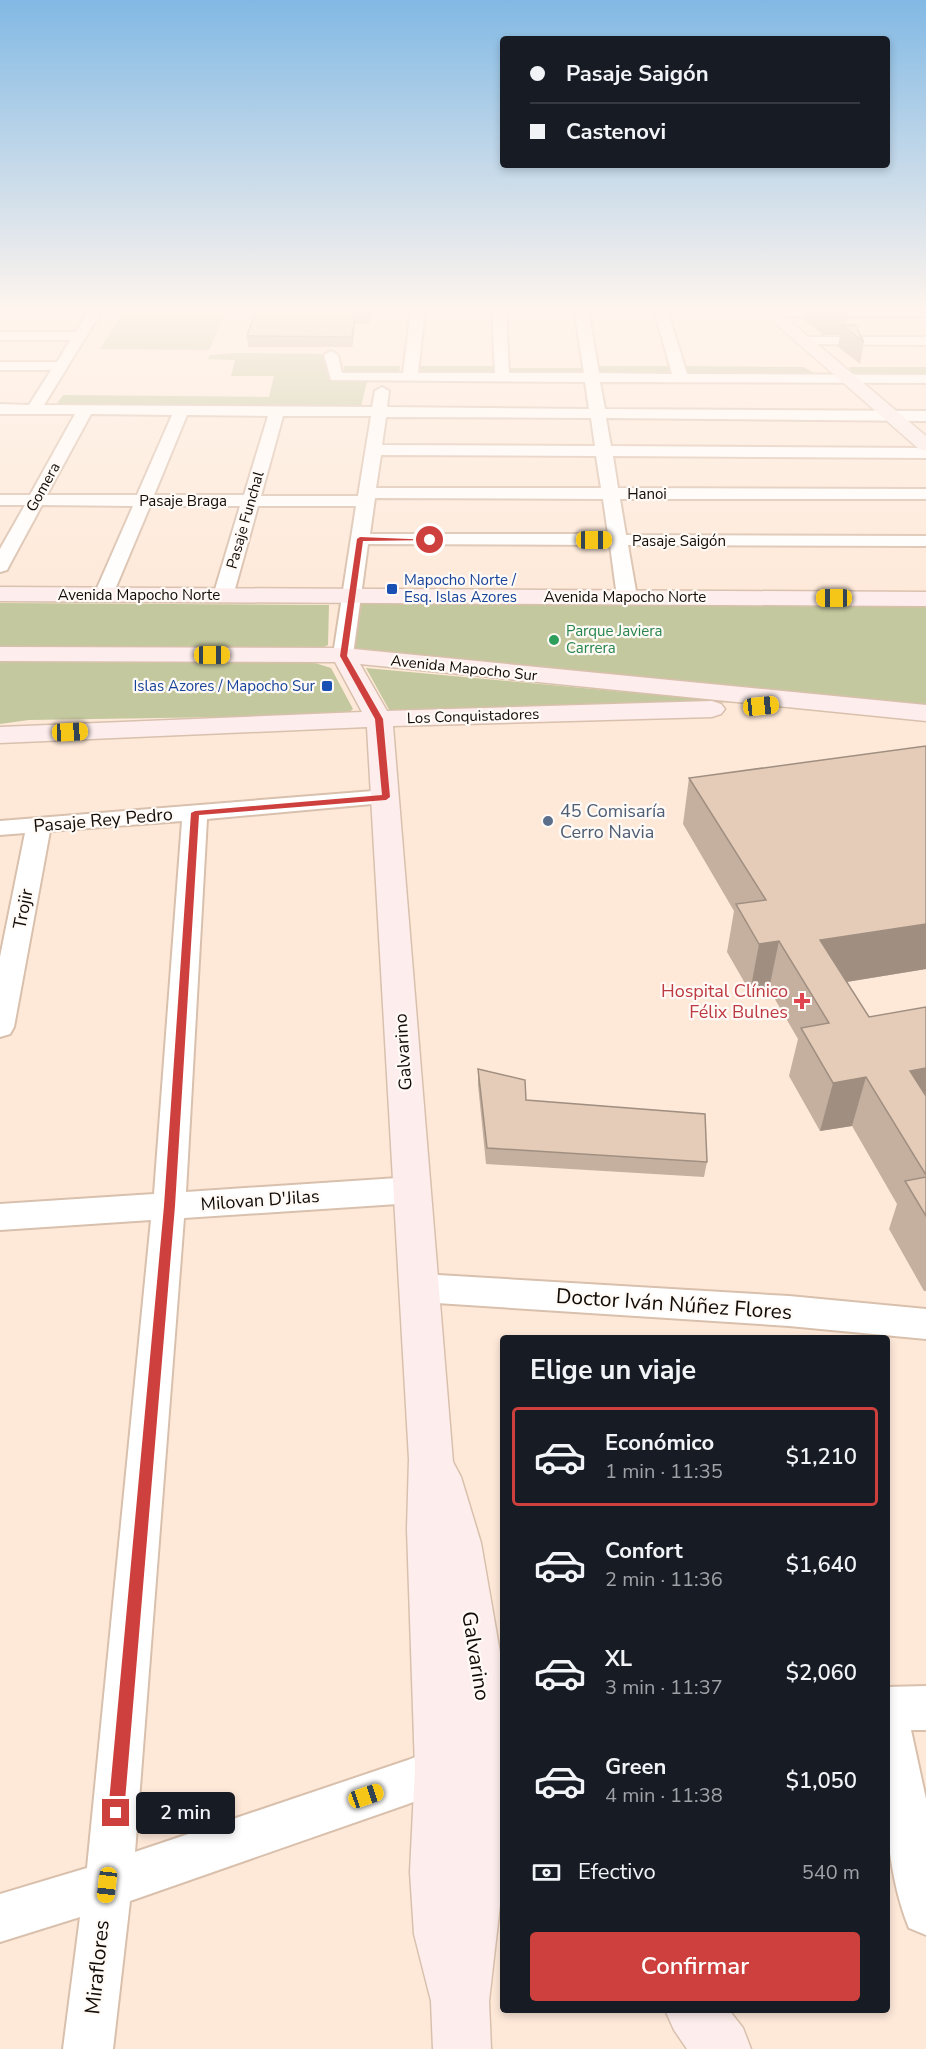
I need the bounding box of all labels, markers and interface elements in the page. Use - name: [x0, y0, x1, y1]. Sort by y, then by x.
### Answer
- text: Pasaje Saigón: [566, 59, 709, 89]
- text: Castenovi: [566, 117, 666, 147]
- street label: Gomera: [21, 459, 65, 515]
- street label: Pasaje Funchal: [222, 468, 269, 571]
- street label: Hanoi: [627, 484, 667, 504]
- street label: Pasaje Braga: [139, 491, 227, 511]
- route start: [416, 526, 443, 553]
- car: [576, 531, 612, 549]
- street label: Pasaje Saigón: [632, 531, 726, 551]
- place label: Mapocho Norte / Esq. Islas Azores: [404, 570, 517, 607]
- marker: Mapocho Norte / Esq. Islas Azores: [385, 582, 399, 596]
- street label: Avenida Mapocho Norte: [58, 585, 220, 605]
- street label: Avenida Mapocho Norte: [544, 587, 706, 607]
- car: [816, 589, 852, 607]
- place label: Parque Javiera Carrera: [566, 621, 663, 658]
- marker: Parque Javiera Carrera: [547, 633, 561, 647]
- car: [194, 646, 230, 664]
- street label: Avenida Mapocho Sur: [390, 650, 539, 686]
- place label: Islas Azores / Mapocho Sur: [133, 676, 316, 696]
- marker: Islas Azores / Mapocho Sur: [320, 679, 334, 693]
- car: [742, 695, 780, 717]
- street label: Los Conquistadores: [406, 704, 540, 728]
- car: [52, 722, 88, 742]
- place label: 45 Comisaría Cerro Navia: [560, 799, 666, 844]
- street label: Pasaje Rey Pedro: [32, 802, 174, 838]
- marker: 45 Comisaría Cerro Navia: [541, 814, 555, 828]
- street label: Trojir: [7, 886, 39, 931]
- place label: Hospital Clínico Félix Bulnes: [661, 979, 788, 1024]
- marker: Hospital Clínico Félix Bulnes: [793, 992, 811, 1010]
- street label: Galvarino: [388, 1013, 418, 1091]
- street label: Milovan D'Jilas: [200, 1184, 320, 1216]
- street label: Doctor Iván Núñez Flores: [555, 1282, 793, 1326]
- text: Elige un viaje: [530, 1352, 696, 1389]
- text: Económico: [605, 1428, 714, 1458]
- icon: car: [533, 1430, 587, 1484]
- text: $1,210: [786, 1442, 857, 1472]
- text: 1 min · 11:35: [605, 1458, 723, 1485]
- text: Confort: [605, 1536, 683, 1566]
- icon: car: [533, 1538, 587, 1592]
- text: $1,640: [786, 1550, 857, 1580]
- text: 2 min · 11:36: [605, 1566, 723, 1593]
- street label: Galvarino: [455, 1609, 497, 1703]
- text: XL: [605, 1644, 632, 1674]
- icon: car: [533, 1646, 587, 1700]
- text: $2,060: [786, 1658, 857, 1688]
- text: 3 min · 11:37: [605, 1674, 723, 1701]
- text: Green: [605, 1752, 666, 1782]
- icon: car: [533, 1754, 587, 1808]
- text: $1,050: [786, 1766, 857, 1796]
- car: [346, 1782, 386, 1810]
- text: 4 min · 11:38: [605, 1782, 723, 1809]
- callout: 2 min: [137, 1792, 236, 1834]
- route end: [102, 1799, 129, 1826]
- text: 2 min: [160, 1799, 211, 1826]
- icon: cash: [530, 1856, 563, 1889]
- text: Efectivo: [578, 1857, 656, 1887]
- text: 540 m: [802, 1859, 860, 1886]
- car: [96, 1866, 118, 1904]
- street label: Miraflores: [78, 1918, 116, 2016]
- button: Confirmar: [530, 1932, 860, 2001]

